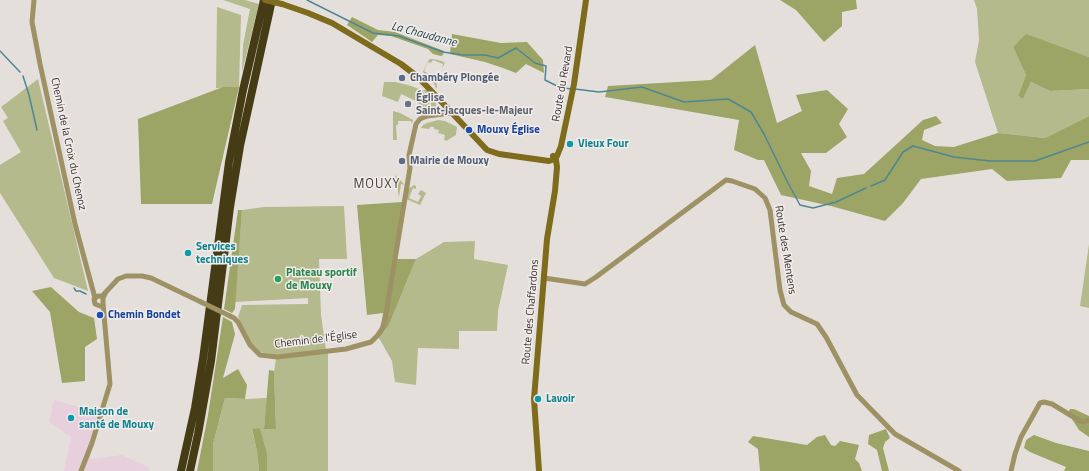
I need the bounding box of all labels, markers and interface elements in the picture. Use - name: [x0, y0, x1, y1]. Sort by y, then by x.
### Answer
- water label: La Chaudanne: [390, 19, 458, 51]
- street label: Route du Revard: [550, 45, 576, 123]
- place label: Chambéry Plongée: [410, 71, 499, 85]
- marker: Chambéry Plongée: [397, 73, 407, 83]
- street label: Chemin de la Croix du Chenoz: [47, 77, 89, 211]
- place label: Église Saint-Jacques-le-Majeur: [416, 91, 533, 117]
- marker: Église Saint-Jacques-le-Majeur: [403, 99, 413, 109]
- place label: Mouxy Église: [477, 123, 540, 137]
- marker: Mouxy Église: [464, 125, 474, 135]
- place label: Vieux Four: [578, 137, 628, 151]
- marker: Vieux Four: [565, 139, 575, 149]
- place label: Mairie de Mouxy: [410, 154, 489, 168]
- marker: Mairie de Mouxy: [397, 156, 407, 166]
- district label: MOUXY: [353, 177, 401, 193]
- street label: Route des Mentens: [771, 204, 799, 296]
- place label: Services techniques: [196, 240, 248, 266]
- marker: Services techniques: [183, 248, 193, 258]
- street label: Route des Chaffardons: [520, 259, 542, 365]
- place label: Plateau sportif de Mouxy: [286, 266, 357, 292]
- marker: Plateau sportif de Mouxy: [273, 274, 283, 284]
- place label: Chemin Bondet: [108, 308, 181, 322]
- marker: Chemin Bondet: [95, 310, 105, 320]
- street label: Chemin de l'Église: [274, 328, 358, 352]
- place label: Lavoir: [546, 392, 575, 406]
- marker: Lavoir: [533, 394, 543, 404]
- place label: Maison de santé de Mouxy: [79, 405, 154, 431]
- marker: Maison de santé de Mouxy: [66, 413, 76, 423]

